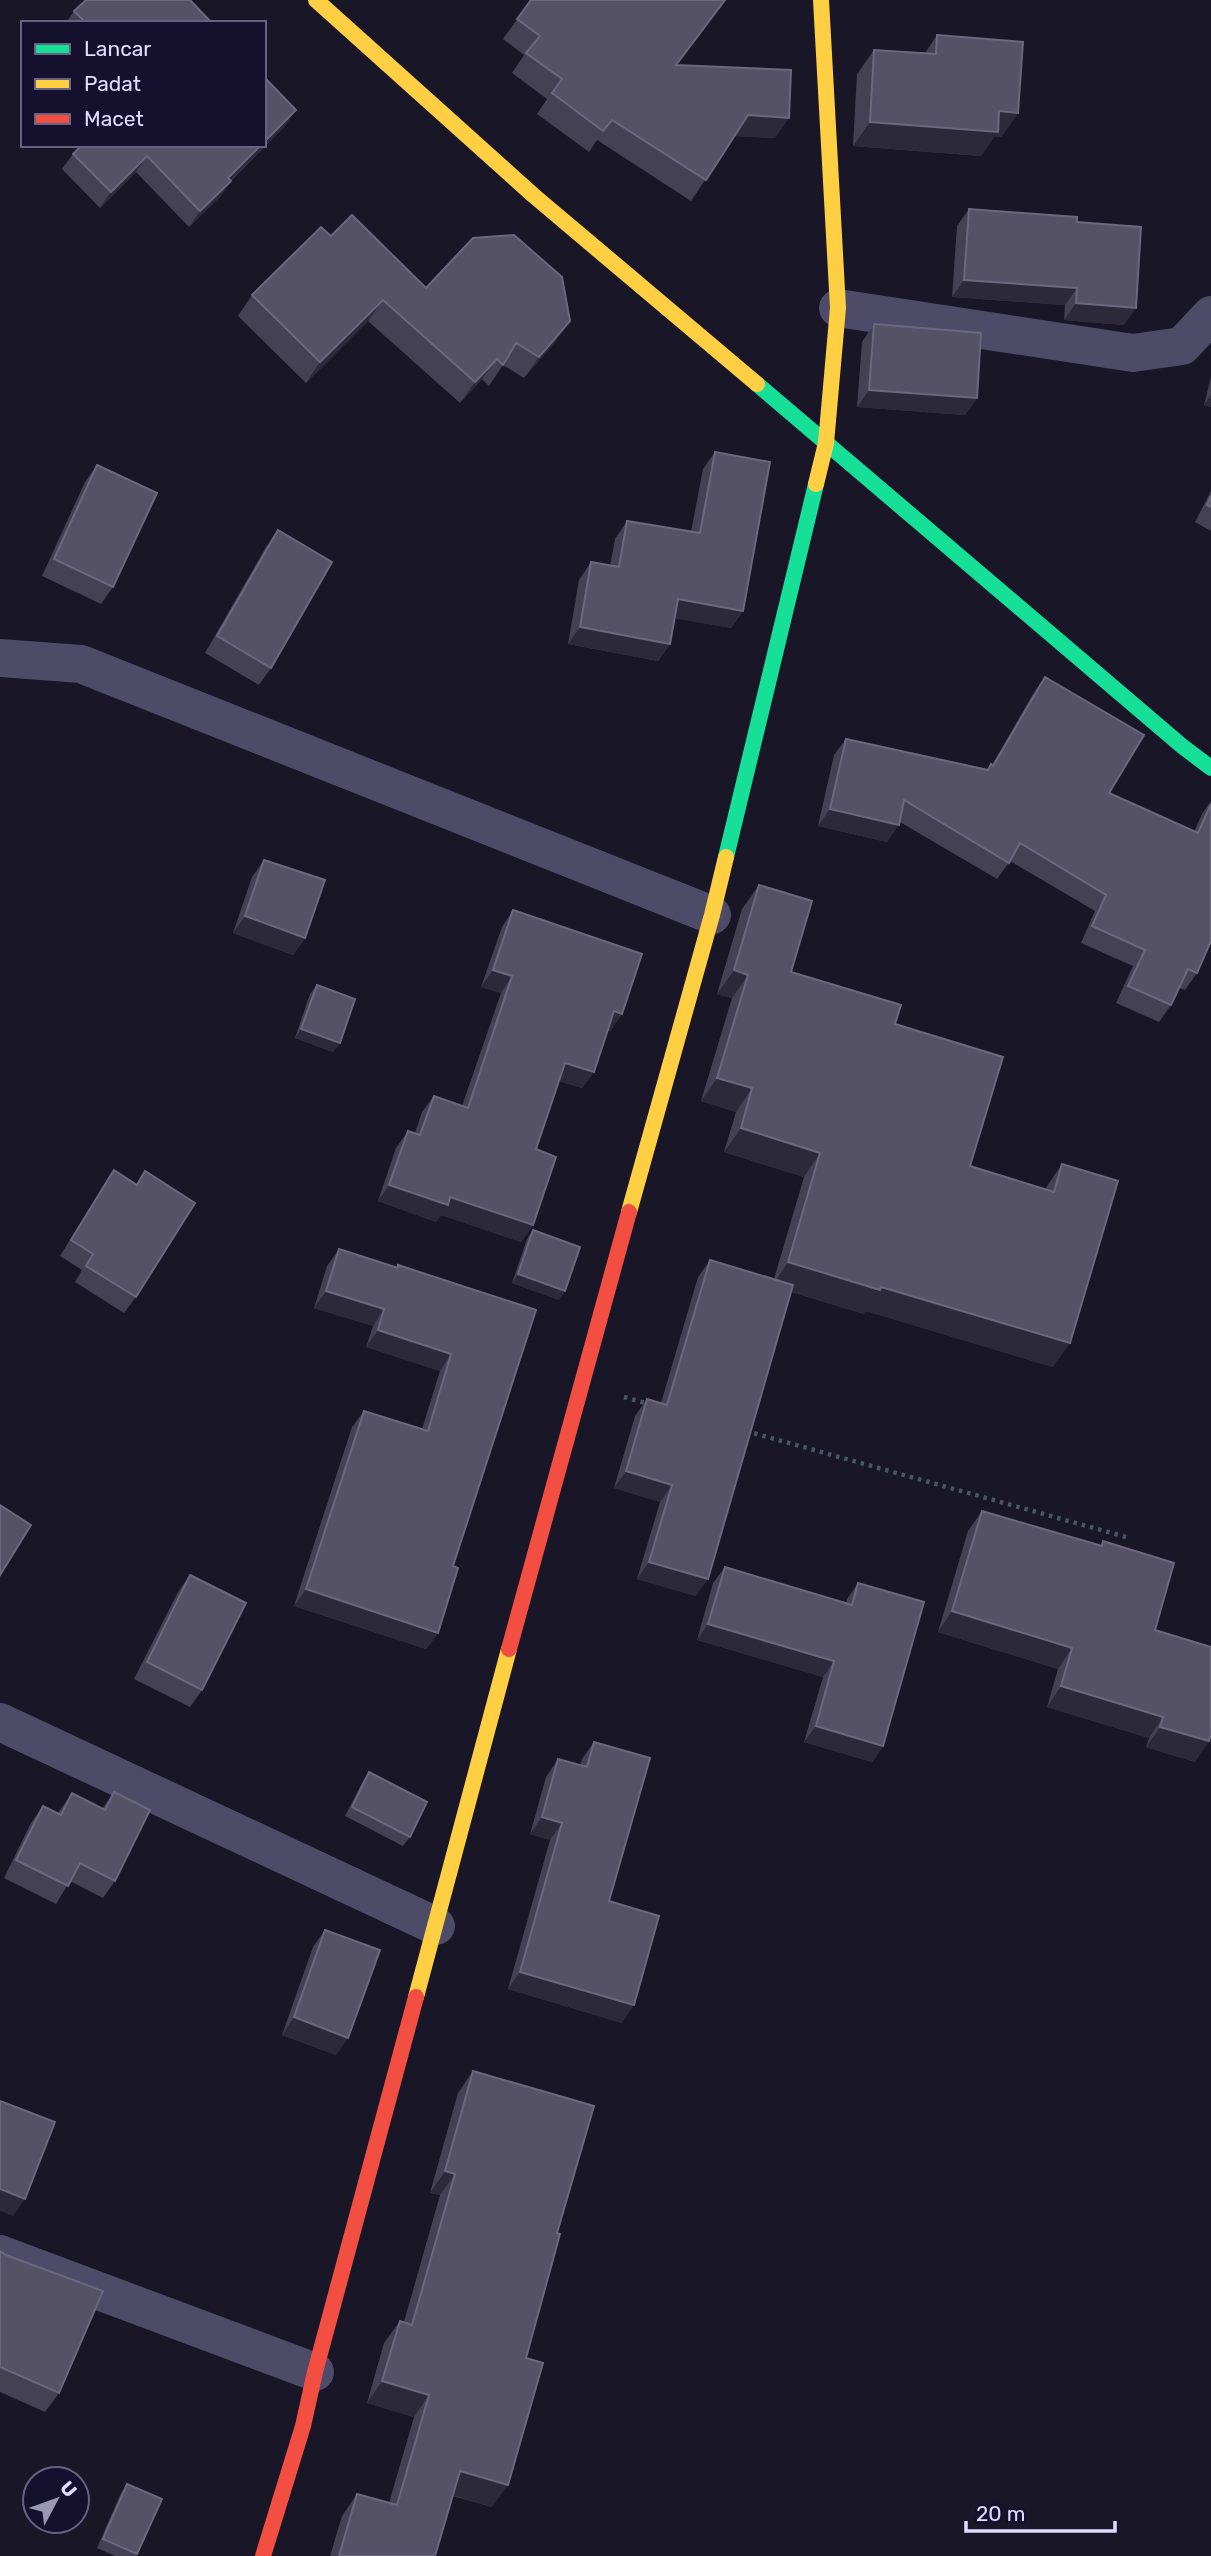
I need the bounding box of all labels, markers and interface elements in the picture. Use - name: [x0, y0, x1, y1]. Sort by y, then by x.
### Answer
- legend: [21, 21, 266, 147]
- text: Lancar: [84, 36, 151, 61]
- text: Padat: [84, 71, 141, 96]
- text: Macet: [84, 106, 144, 131]
- north arrow: [21, 2465, 91, 2535]
- text: U: [55, 2476, 82, 2502]
- scale bar: [966, 2490, 1115, 2534]
- text: 20 m: [976, 2501, 1025, 2526]

